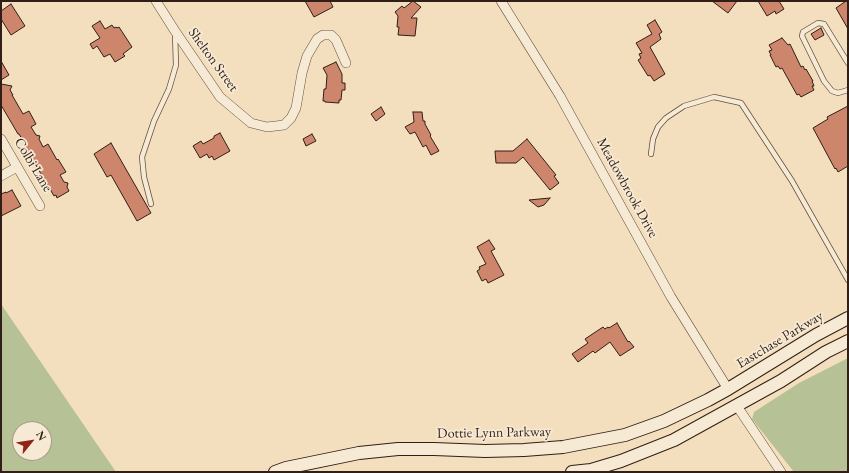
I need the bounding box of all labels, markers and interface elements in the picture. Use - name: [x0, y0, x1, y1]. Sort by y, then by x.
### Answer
- street label: Shelton Street: [184, 25, 242, 95]
- street label: Colbi Lane: [10, 135, 56, 195]
- street label: Meadowbrook Drive: [593, 135, 661, 241]
- street label: Eastchase Parkway: [734, 308, 826, 372]
- north arrow: [12, 421, 52, 461]
- street label: Dottie Lynn Parkway: [437, 424, 551, 442]
- text: N: [33, 428, 50, 443]

